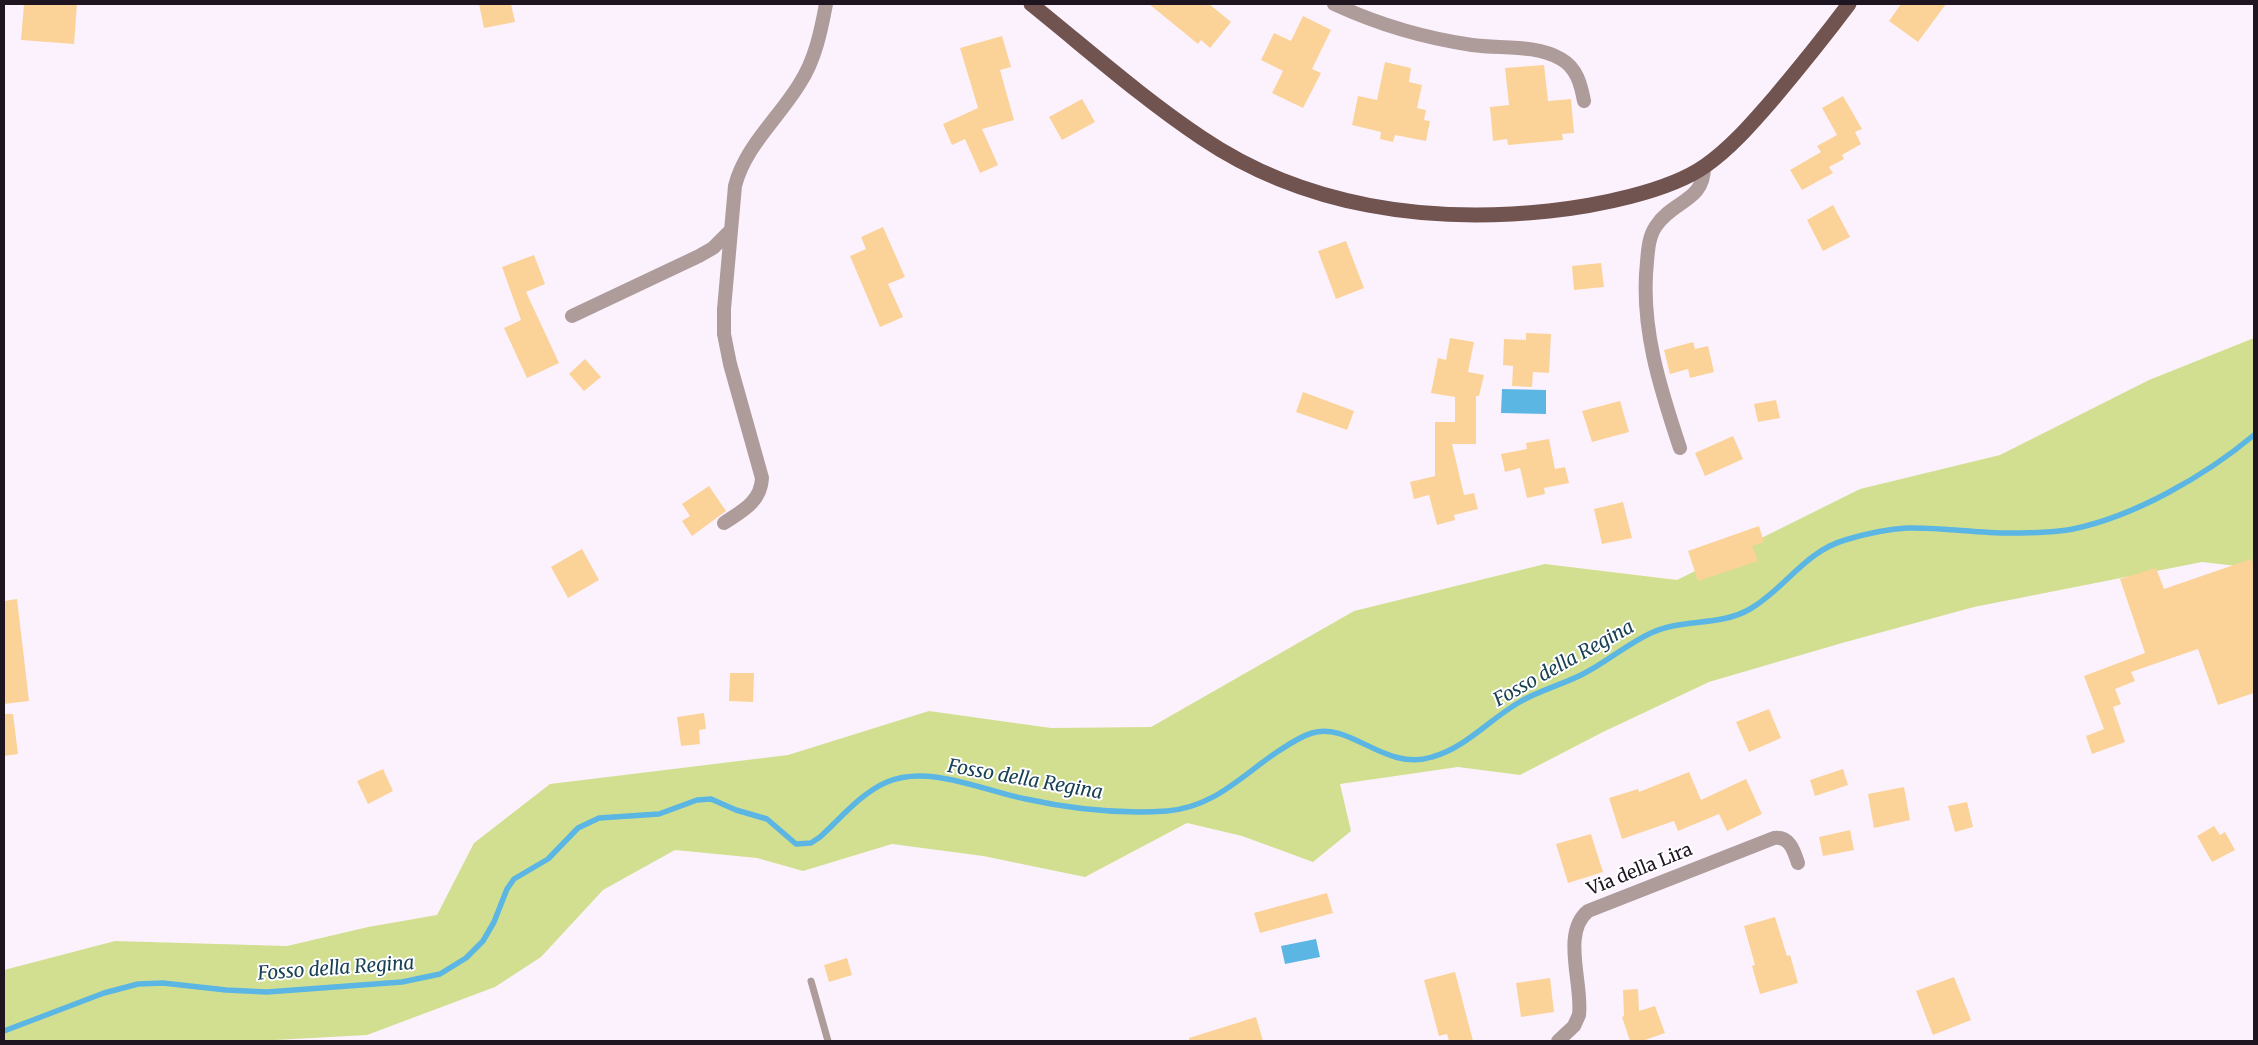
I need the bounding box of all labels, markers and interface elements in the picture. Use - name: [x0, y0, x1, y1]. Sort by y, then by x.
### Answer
- water label: Fosso della Regina: [1490, 616, 1638, 712]
- water label: Fosso della Regina: [946, 755, 1104, 805]
- street label: Via della Lira: [1584, 839, 1696, 901]
- water label: Fosso della Regina: [257, 952, 415, 986]

